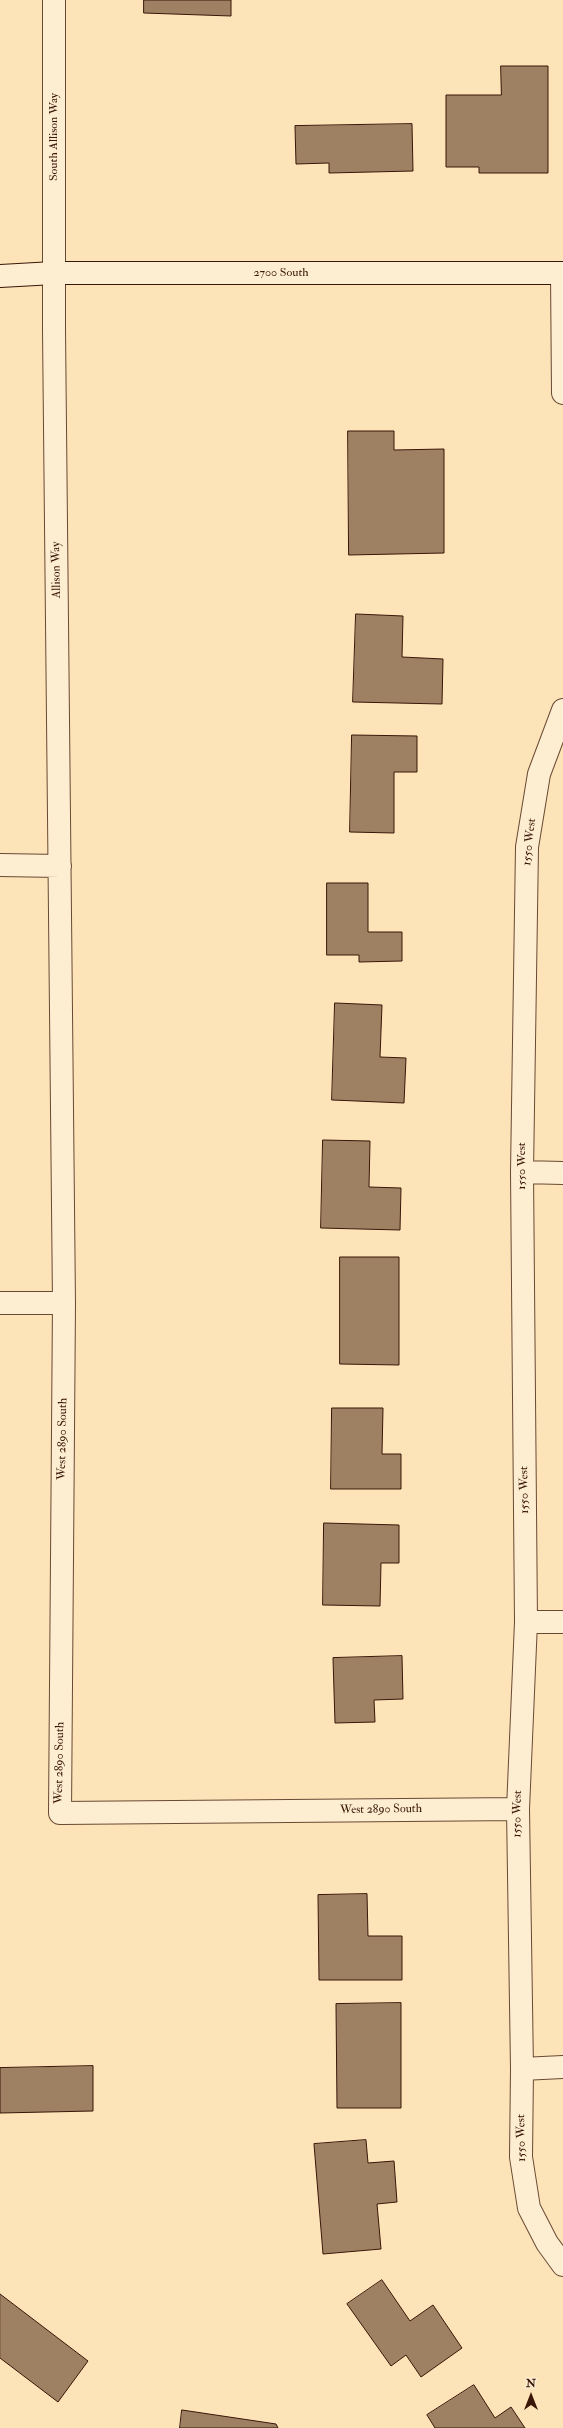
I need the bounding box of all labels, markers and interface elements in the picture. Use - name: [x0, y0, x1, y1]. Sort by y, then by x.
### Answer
- street label: South Allison Way: [47, 93, 61, 181]
- street label: 2700 South: [253, 266, 309, 280]
- street label: Allison Way: [49, 541, 65, 599]
- street label: 1550 West: [520, 818, 540, 866]
- street label: 1550 West: [515, 1142, 529, 1190]
- street label: West 2890 South: [55, 1398, 71, 1480]
- street label: 1550 West: [517, 1466, 533, 1514]
- street label: West 2890 South: [52, 1722, 68, 1804]
- street label: 1550 West: [510, 1790, 526, 1838]
- street label: West 2890 South: [340, 1802, 422, 1818]
- street label: 1550 West: [514, 2114, 530, 2162]
- north arrow: [511, 2376, 551, 2416]
- text: N: [526, 2377, 536, 2390]

